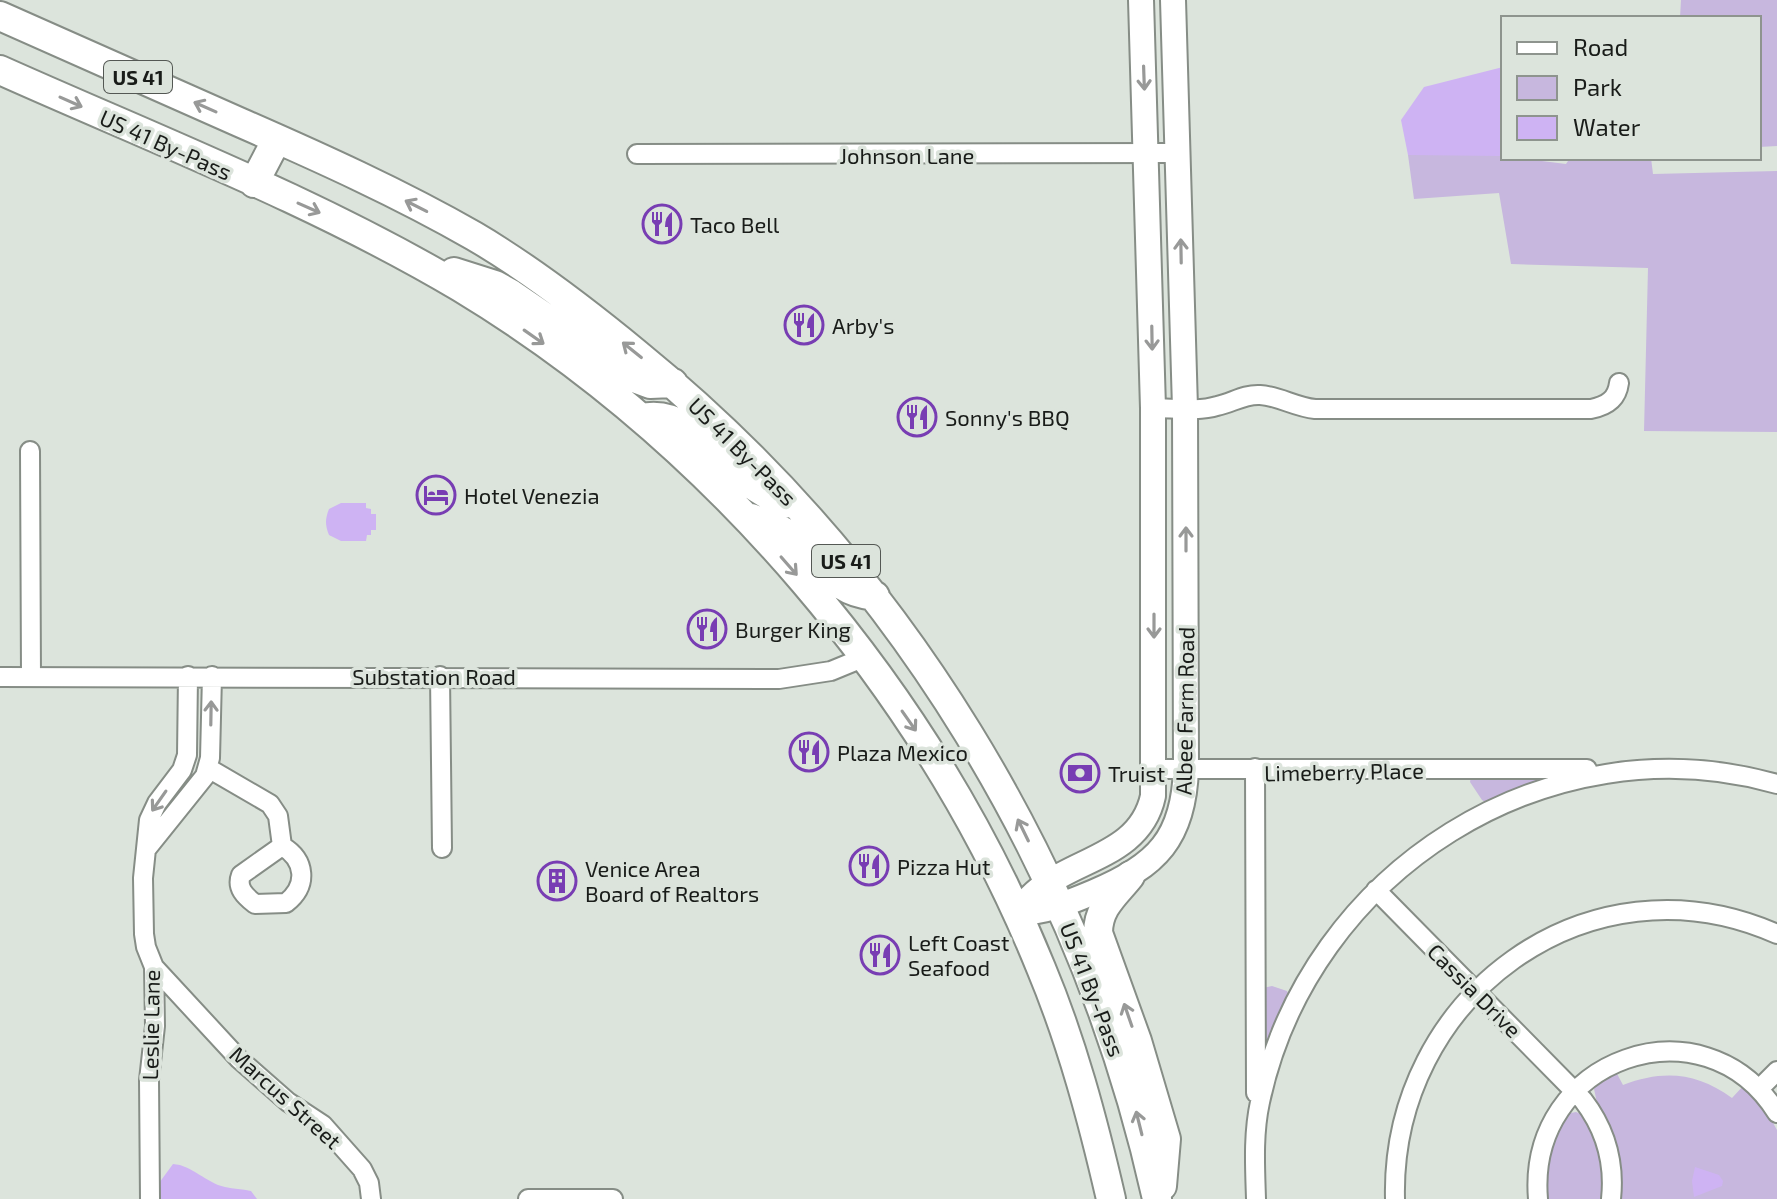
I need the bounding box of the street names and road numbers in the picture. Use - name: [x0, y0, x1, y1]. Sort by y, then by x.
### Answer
- road number: US 41: [104, 61, 172, 93]
- street label: US 41 By-Pass: [96, 103, 236, 185]
- street label: Johnson Lane: [840, 142, 974, 168]
- street label: US 41 By-Pass: [684, 392, 802, 510]
- road number: US 41: [812, 545, 880, 577]
- street label: Albee Farm Road: [1170, 627, 1198, 795]
- street label: Substation Road: [352, 663, 516, 689]
- street label: Limeberry Place: [1264, 757, 1424, 785]
- street label: US 41 By-Pass: [1055, 918, 1131, 1060]
- street label: Cassia Drive: [1423, 938, 1527, 1042]
- street label: Leslie Lane: [136, 969, 164, 1081]
- street label: Marcus Street: [225, 1040, 347, 1154]

